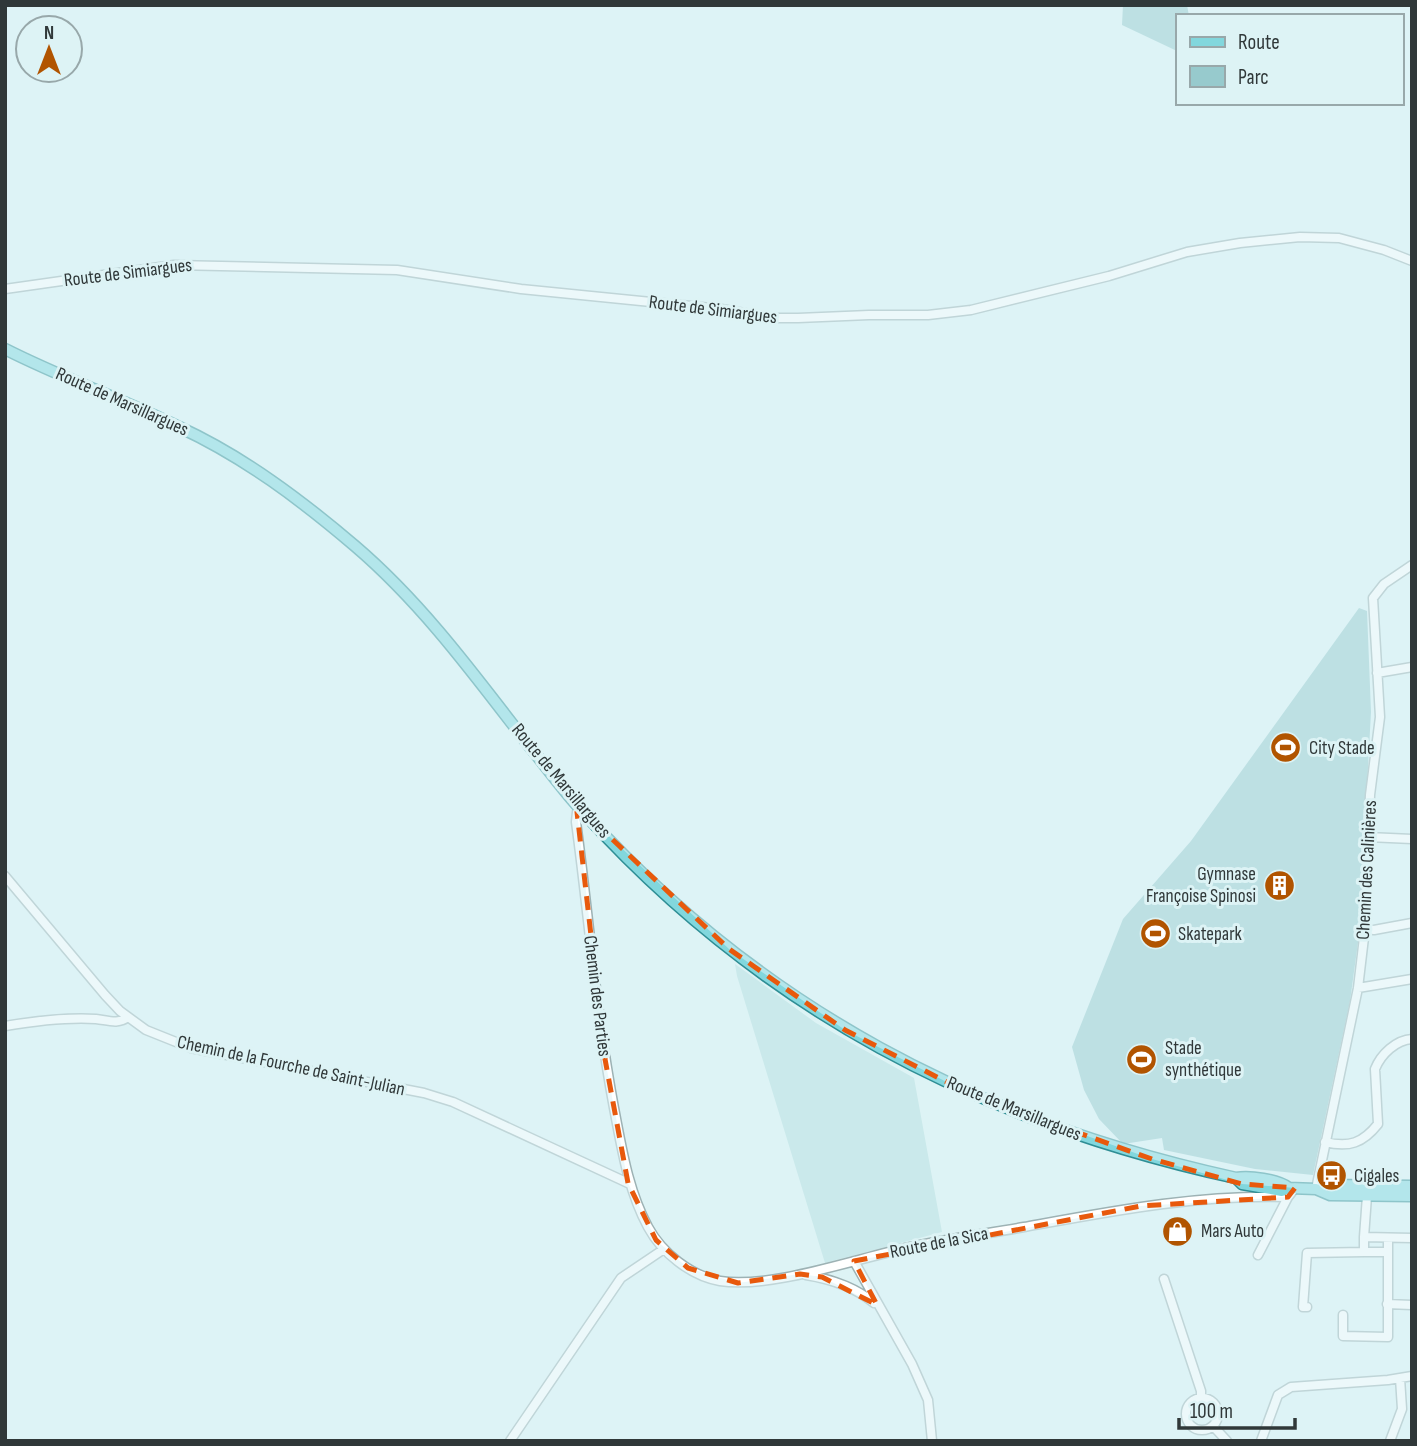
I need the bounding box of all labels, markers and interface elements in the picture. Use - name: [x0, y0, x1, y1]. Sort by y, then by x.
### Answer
- north arrow: [14, 14, 84, 84]
- legend: [1176, 14, 1403, 105]
- text: N: [44, 22, 54, 45]
- text: Route: [1238, 30, 1280, 55]
- text: Parc: [1238, 65, 1269, 90]
- street label: Route de Simiargues: [63, 254, 194, 292]
- street label: Route de Simiargues: [648, 291, 779, 329]
- street label: Route de Marsillargues: [52, 362, 192, 442]
- street label: Route de Marsillargues: [506, 719, 616, 843]
- sports icon: City Stade: [1269, 731, 1303, 765]
- place label: City Stade: [1309, 737, 1375, 760]
- street label: Chemin des Calinières: [1352, 799, 1382, 940]
- place label: Gymnase Françoise Spinosi: [1146, 863, 1256, 908]
- building icon: Gymnase Françoise Spinosi: [1262, 868, 1296, 902]
- sports icon: Skatepark: [1138, 917, 1172, 951]
- place label: Skatepark: [1178, 923, 1243, 946]
- street label: Chemin des Parties: [578, 934, 616, 1058]
- street label: Chemin de la Fourche de Saint-Julian: [175, 1031, 407, 1101]
- place label: Stade synthétique: [1165, 1037, 1242, 1082]
- sports icon: Stade synthétique: [1125, 1042, 1159, 1076]
- street label: Route de Marsillargues: [944, 1072, 1085, 1146]
- bus stop icon: Cigales: [1314, 1159, 1348, 1193]
- place label: Cigales: [1354, 1165, 1400, 1188]
- shop icon: Mars Auto: [1161, 1214, 1195, 1248]
- place label: Mars Auto: [1201, 1220, 1264, 1243]
- street label: Route de la Sica: [888, 1222, 990, 1264]
- scale bar: [1179, 1386, 1294, 1430]
- text: 100 m: [1190, 1399, 1233, 1424]

